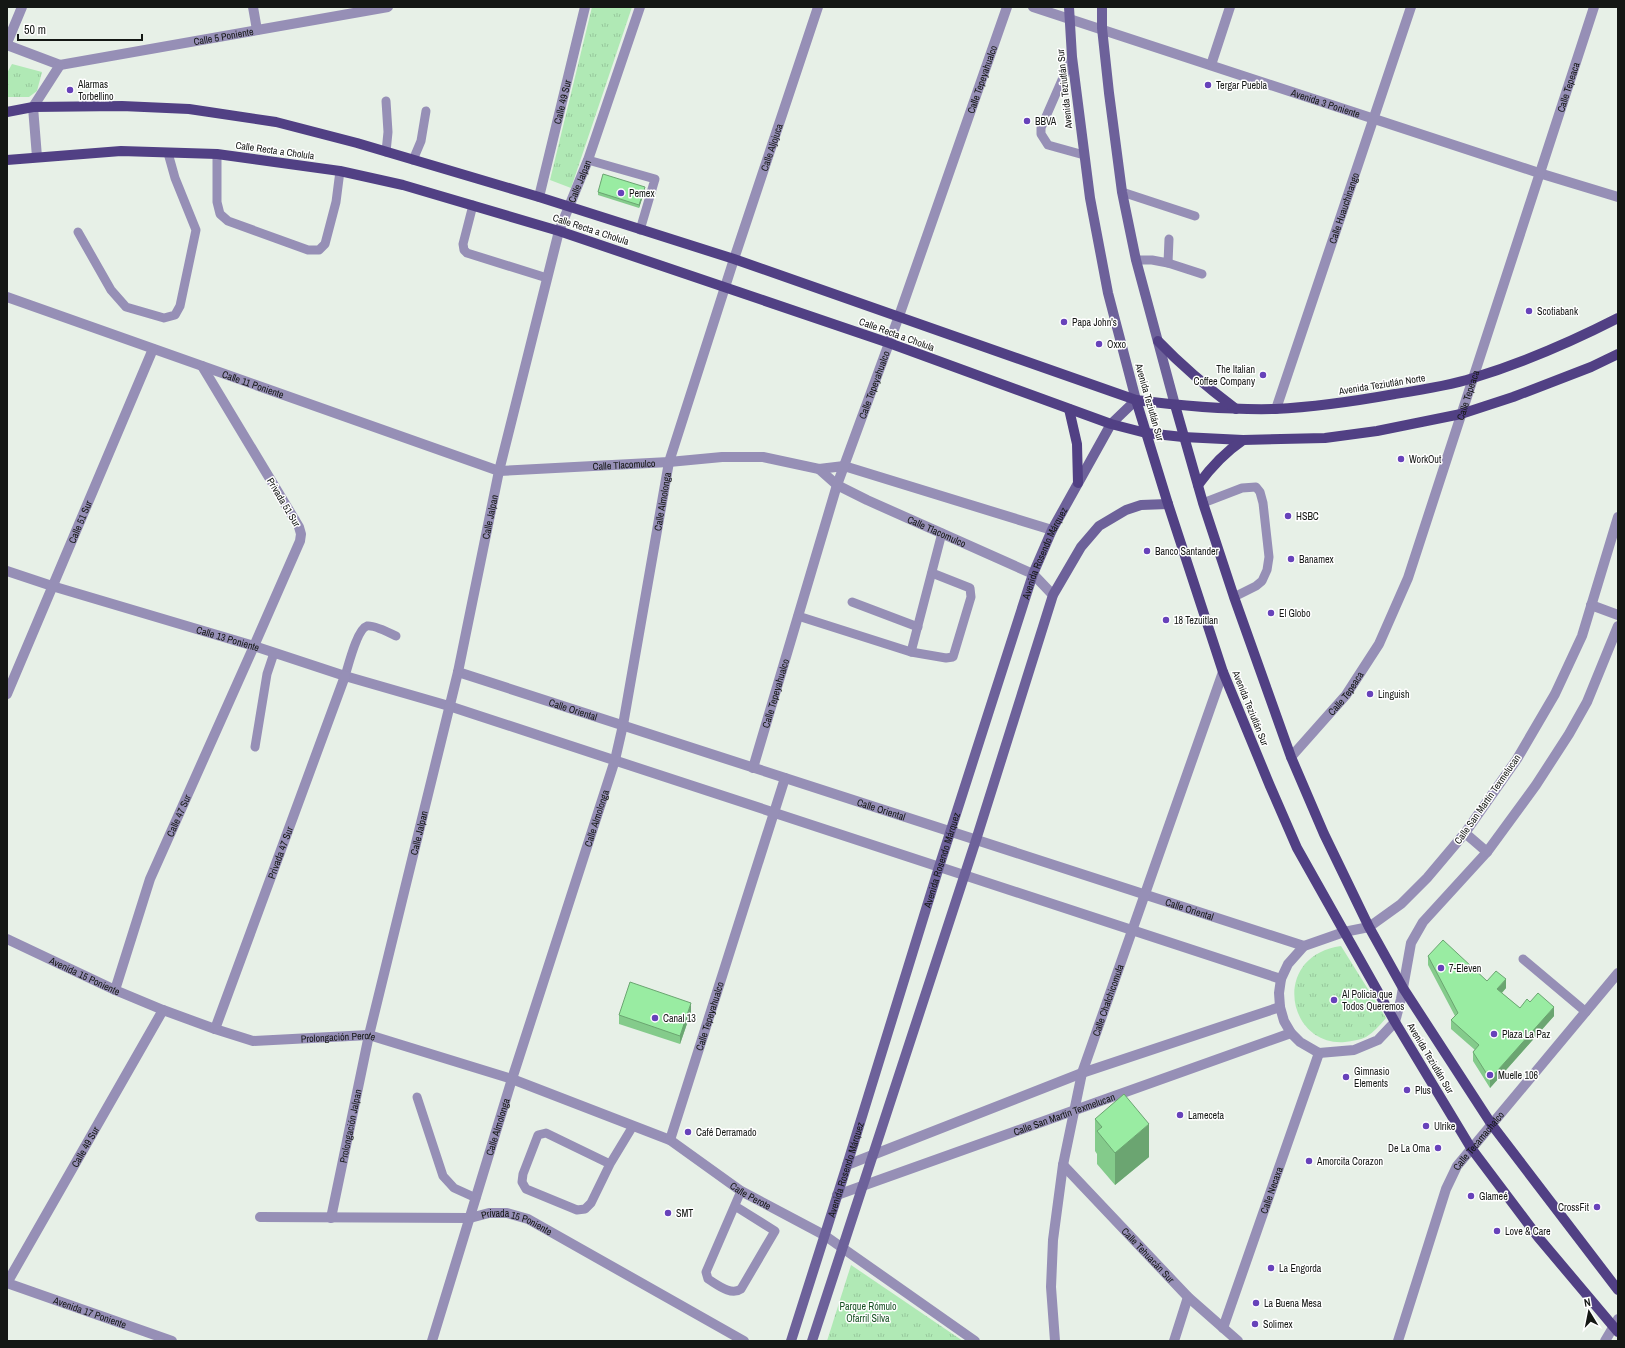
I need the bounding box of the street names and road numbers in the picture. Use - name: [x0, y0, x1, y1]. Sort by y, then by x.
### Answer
- street label: Calle 5 Poniente: [193, 25, 255, 48]
- street label: Calle Tepeyahualco: [964, 43, 1000, 115]
- street label: Avenida Teziutlán Sur: [1054, 48, 1075, 130]
- street label: Calle Tepeaca: [1554, 60, 1583, 114]
- street label: Calle 49 Sur: [551, 78, 574, 125]
- street label: Avenida 3 Poniente: [1288, 86, 1362, 121]
- street label: Calle Aljojuca: [758, 122, 786, 173]
- street label: Calle Recta a Cholula: [235, 139, 316, 163]
- street label: Calle Jalpan: [565, 158, 594, 205]
- street label: Calle Huauchinango: [1326, 170, 1362, 246]
- street label: Calle Recta a Cholula: [551, 211, 631, 248]
- street label: Calle Recta a Cholula: [857, 315, 937, 354]
- street label: Calle Tepeyahualco: [856, 349, 893, 421]
- street label: Avenida Teziutlán Sur: [1132, 361, 1167, 443]
- street label: Calle 11 Poniente: [220, 368, 286, 402]
- street label: Calle Tepeaca: [1454, 368, 1482, 422]
- street label: Avenida Teziutlán Norte: [1337, 371, 1427, 398]
- street label: Calle Tlacomulco: [592, 457, 656, 473]
- street label: Calle Almolonga: [651, 471, 674, 532]
- street label: Privada 51 Sur: [264, 475, 303, 529]
- street label: Calle Jalpan: [479, 494, 501, 540]
- street label: Calle 51 Sur: [66, 498, 95, 545]
- street label: Avenida Rosendo Márquez: [1019, 505, 1070, 602]
- street label: Calle Tlacomulco: [905, 513, 968, 550]
- street label: Calle 13 Poniente: [195, 623, 261, 654]
- street label: Calle Tepeyahualco: [759, 657, 792, 729]
- street label: Avenida Teziutlán Sur: [1229, 668, 1272, 748]
- street label: Calle Tepeaca: [1325, 669, 1367, 718]
- street label: Calle Oriental: [547, 696, 599, 724]
- street label: Calle San Martín Texmelucan: [1451, 752, 1523, 847]
- street label: Calle Almolonga: [581, 788, 612, 849]
- street label: Calle 47 Sur: [164, 792, 194, 839]
- street label: Calle Oriental: [855, 796, 907, 824]
- street label: Calle Jalpan: [407, 810, 431, 856]
- street label: Avenida Rosendo Márquez: [921, 811, 963, 910]
- street label: Privada 47 Sur: [265, 825, 296, 881]
- street label: Calle Oriental: [1164, 896, 1215, 923]
- street label: Avenida 15 Poniente: [46, 954, 122, 998]
- street label: Calle Chalchicomula: [1089, 962, 1127, 1038]
- street label: Calle Tepeyahualco: [693, 980, 727, 1052]
- street label: Avenida Teziutlán Sur: [1404, 1020, 1457, 1096]
- street label: Prolongación Perote: [301, 1029, 378, 1046]
- street label: Prolongación Jalpan: [337, 1088, 365, 1164]
- street label: Calle San Martín Texmelucan: [1012, 1090, 1117, 1139]
- street label: Calle Almolonga: [483, 1096, 513, 1157]
- street label: Calle Tecamachalco: [1450, 1108, 1507, 1172]
- street label: Avenida Rosendo Márquez: [824, 1120, 867, 1220]
- street label: Calle 49 Sur: [68, 1124, 102, 1170]
- street label: Calle Necaxa: [1257, 1165, 1286, 1216]
- street label: Calle Perote: [727, 1179, 774, 1213]
- street label: Privada 15 Poniente: [480, 1207, 555, 1239]
- street label: Calle Tehuacán Sur: [1119, 1225, 1177, 1286]
- street label: Avenida 17 Poniente: [51, 1294, 129, 1332]

